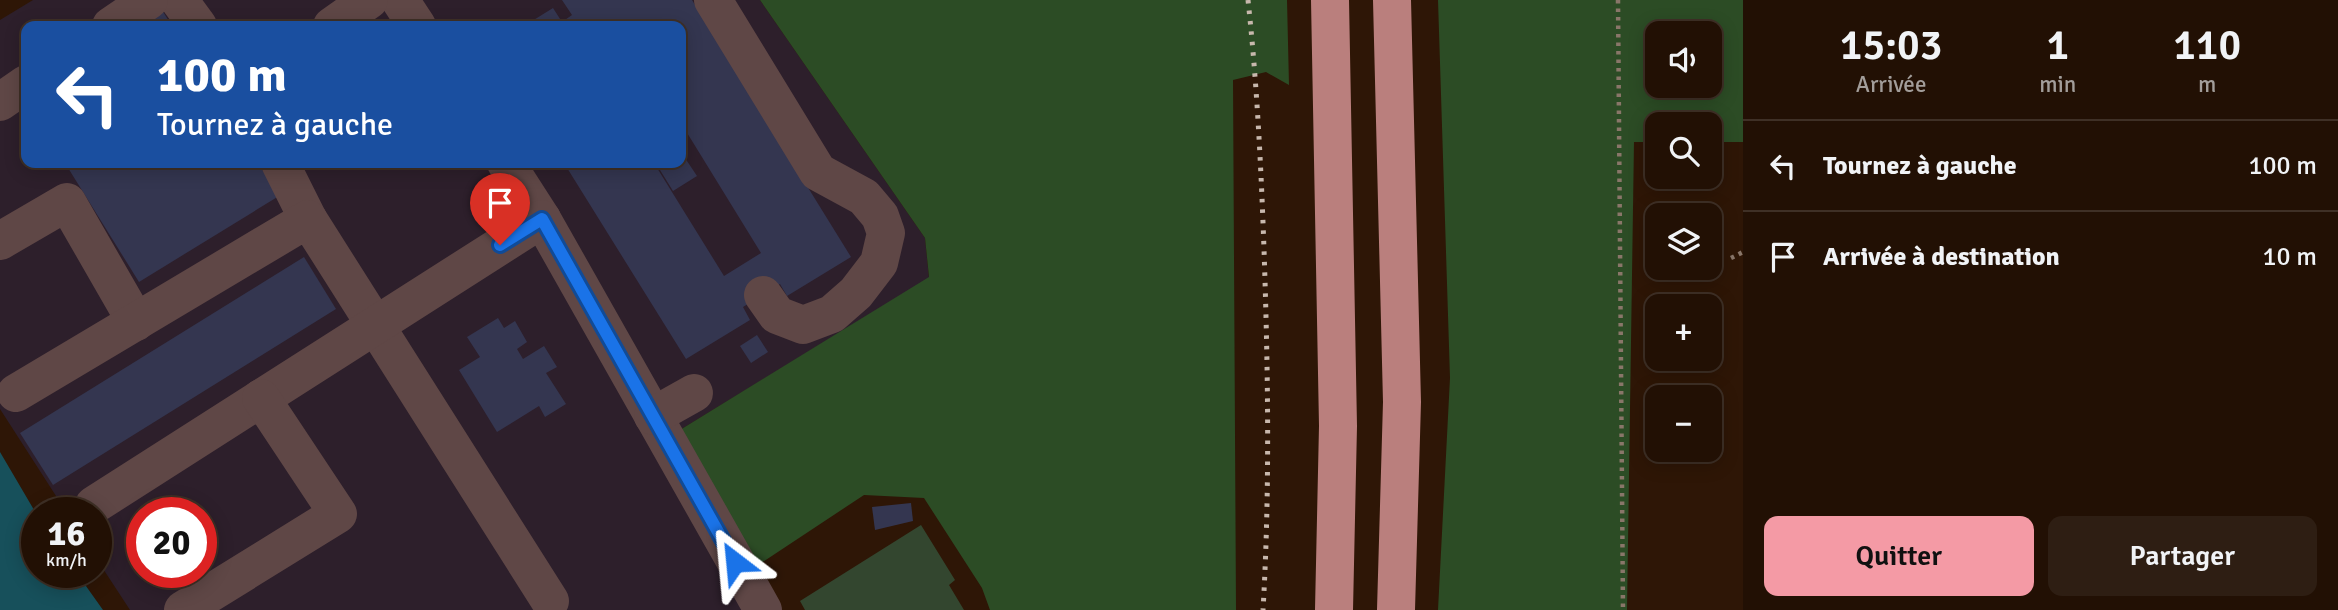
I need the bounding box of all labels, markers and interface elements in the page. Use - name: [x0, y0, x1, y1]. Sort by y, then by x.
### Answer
- text: 15:03: [1840, 20, 1942, 71]
- text: 1: [2046, 20, 2069, 71]
- text: 110: [2173, 20, 2241, 71]
- map controls: [1645, 21, 1722, 462]
- button: sound: [1645, 21, 1722, 98]
- text: 100 m: [157, 45, 287, 105]
- icon: left: [42, 49, 133, 140]
- text: Arrivée: [1856, 70, 1926, 99]
- text: min: [2039, 70, 2076, 99]
- text: m: [2198, 70, 2216, 99]
- text: Tournez à gauche: [157, 105, 393, 144]
- button: search: [1645, 112, 1722, 189]
- icon: left: [1764, 147, 1802, 185]
- text: Tournez à gauche: [1823, 150, 2017, 182]
- text: 100 m: [2248, 150, 2317, 182]
- pin: [470, 173, 530, 245]
- icon: arrive: [481, 184, 519, 222]
- button: layers: [1645, 203, 1722, 280]
- icon: arrive: [1764, 238, 1802, 276]
- text: Arrivée à destination: [1823, 241, 2060, 273]
- text: 10 m: [2262, 241, 2317, 273]
- button: +: [1645, 294, 1722, 371]
- button: −: [1645, 385, 1722, 462]
- speed limit sign: 20: [126, 497, 217, 588]
- text: 16: [48, 512, 85, 555]
- button: Quitter: [1764, 516, 2034, 596]
- button: Partager: [2048, 516, 2317, 596]
- position arrow: [698, 525, 772, 599]
- text: km/h: [46, 549, 87, 571]

